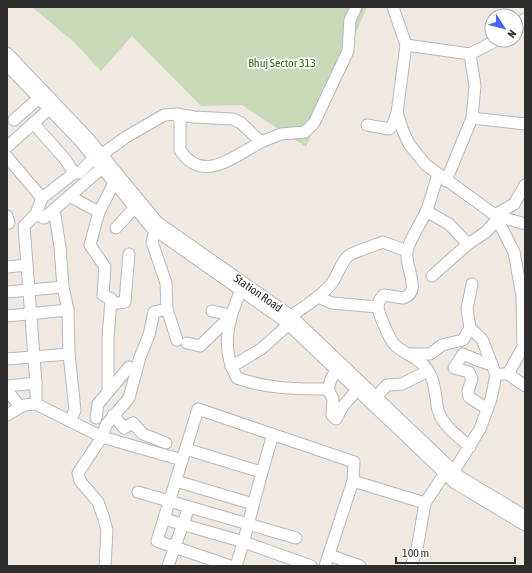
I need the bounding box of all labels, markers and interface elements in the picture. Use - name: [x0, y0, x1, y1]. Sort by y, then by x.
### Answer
- north arrow: [484, 8, 524, 48]
- text: N: [505, 28, 519, 40]
- park label: Bhuj Sector 313: [248, 56, 316, 70]
- street label: Station Road: [231, 271, 285, 315]
- scale bar: [396, 539, 515, 565]
- text: 100 m: [402, 546, 429, 560]

